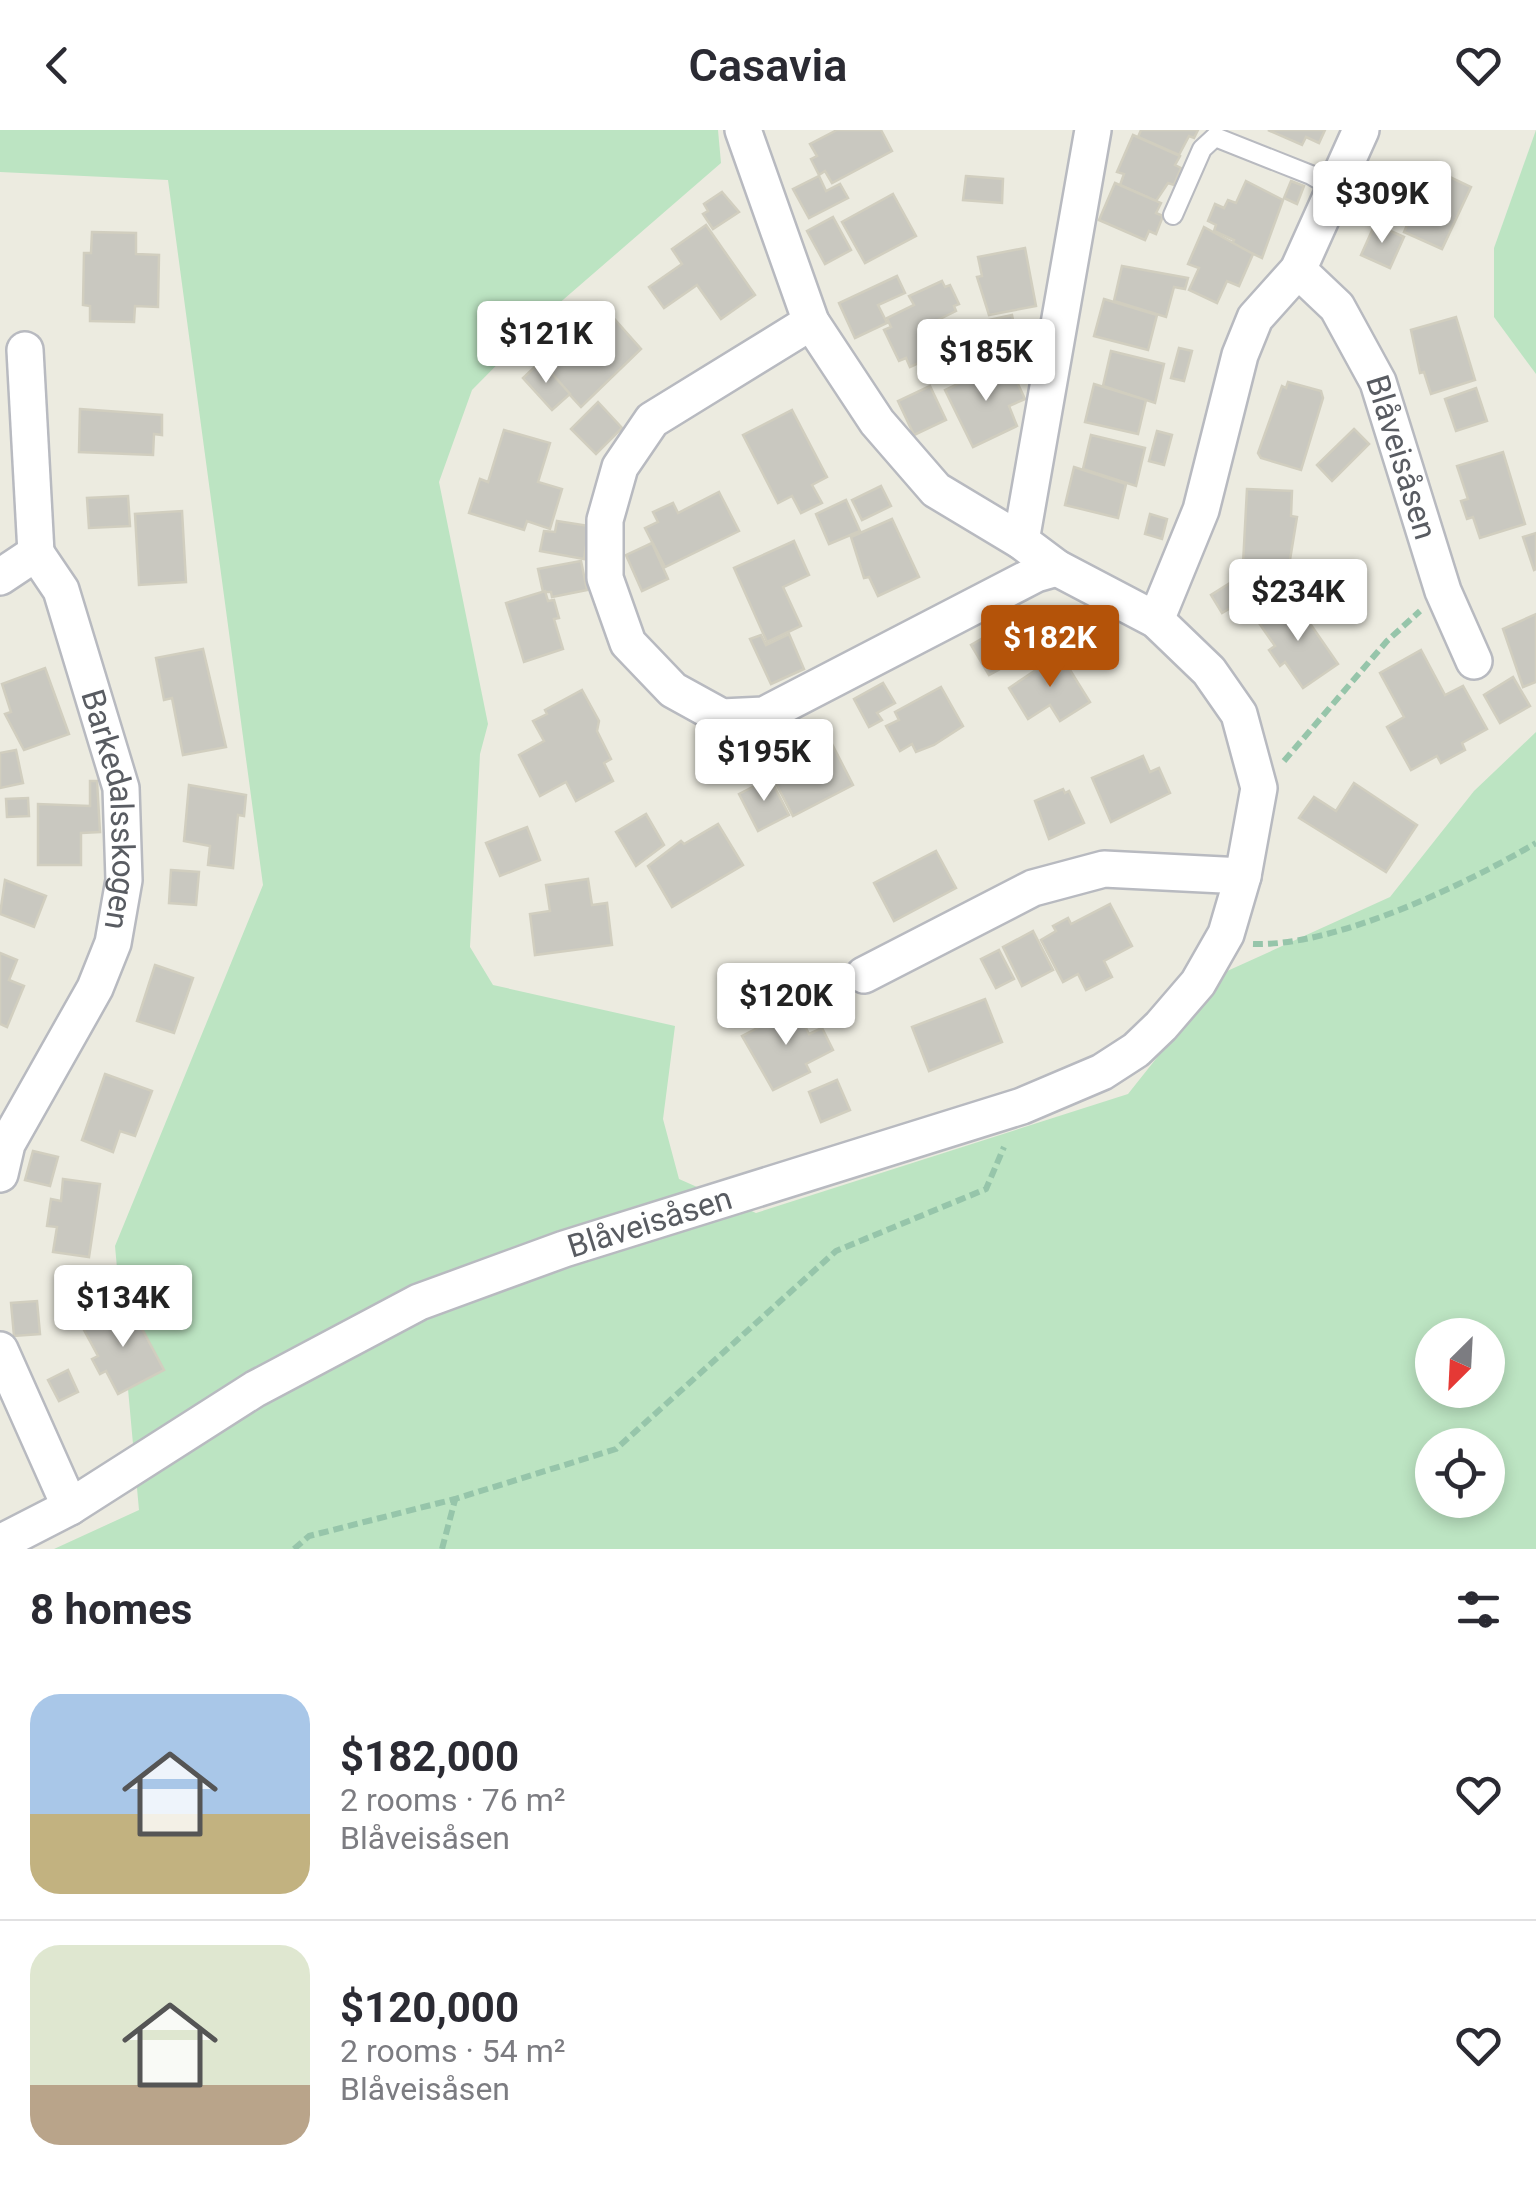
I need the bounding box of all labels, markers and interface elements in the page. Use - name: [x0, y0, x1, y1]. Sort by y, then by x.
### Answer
- icon: back: [30, 38, 85, 93]
- icon: heart: [1451, 38, 1506, 93]
- text: Casavia: [689, 39, 847, 92]
- pin: $309K: [1312, 161, 1452, 246]
- text: $309K: [1335, 174, 1429, 212]
- pin: $121K: [476, 301, 616, 386]
- text: $121K: [499, 314, 593, 352]
- pin: $185K: [916, 319, 1056, 404]
- text: $185K: [939, 332, 1033, 370]
- street label: Blåveisåsen: [1358, 370, 1445, 544]
- pin: $234K: [1228, 559, 1368, 644]
- text: $234K: [1251, 572, 1345, 610]
- pin: $182K: [980, 605, 1120, 690]
- text: $182K: [1003, 618, 1097, 656]
- street label: Barkedalsskogen: [73, 685, 143, 933]
- pin: $195K: [694, 719, 834, 804]
- text: $195K: [717, 732, 811, 770]
- pin: $120K: [716, 963, 856, 1048]
- text: $120K: [739, 976, 833, 1014]
- street label: Blåveisåsen: [563, 1179, 737, 1266]
- pin: $134K: [53, 1265, 193, 1350]
- text: $134K: [76, 1278, 170, 1316]
- north arrow: [1415, 1318, 1505, 1408]
- map controls: [1415, 1318, 1505, 1518]
- button: locate: [1415, 1428, 1505, 1518]
- icon: filters: [1451, 1582, 1506, 1637]
- text: 8 homes: [30, 1585, 192, 1634]
- text: $182,000: [340, 1732, 519, 1781]
- icon: home: [110, 1734, 230, 1854]
- icon: heart: [1451, 1767, 1506, 1822]
- text: 2 rooms · 76 m²: [340, 1781, 565, 1819]
- text: Blåveisåsen: [340, 1819, 510, 1857]
- text: $120,000: [340, 1983, 519, 2032]
- icon: home: [110, 1985, 230, 2105]
- icon: heart: [1451, 2018, 1506, 2073]
- text: 2 rooms · 54 m²: [340, 2032, 565, 2070]
- text: Blåveisåsen: [340, 2070, 510, 2108]

